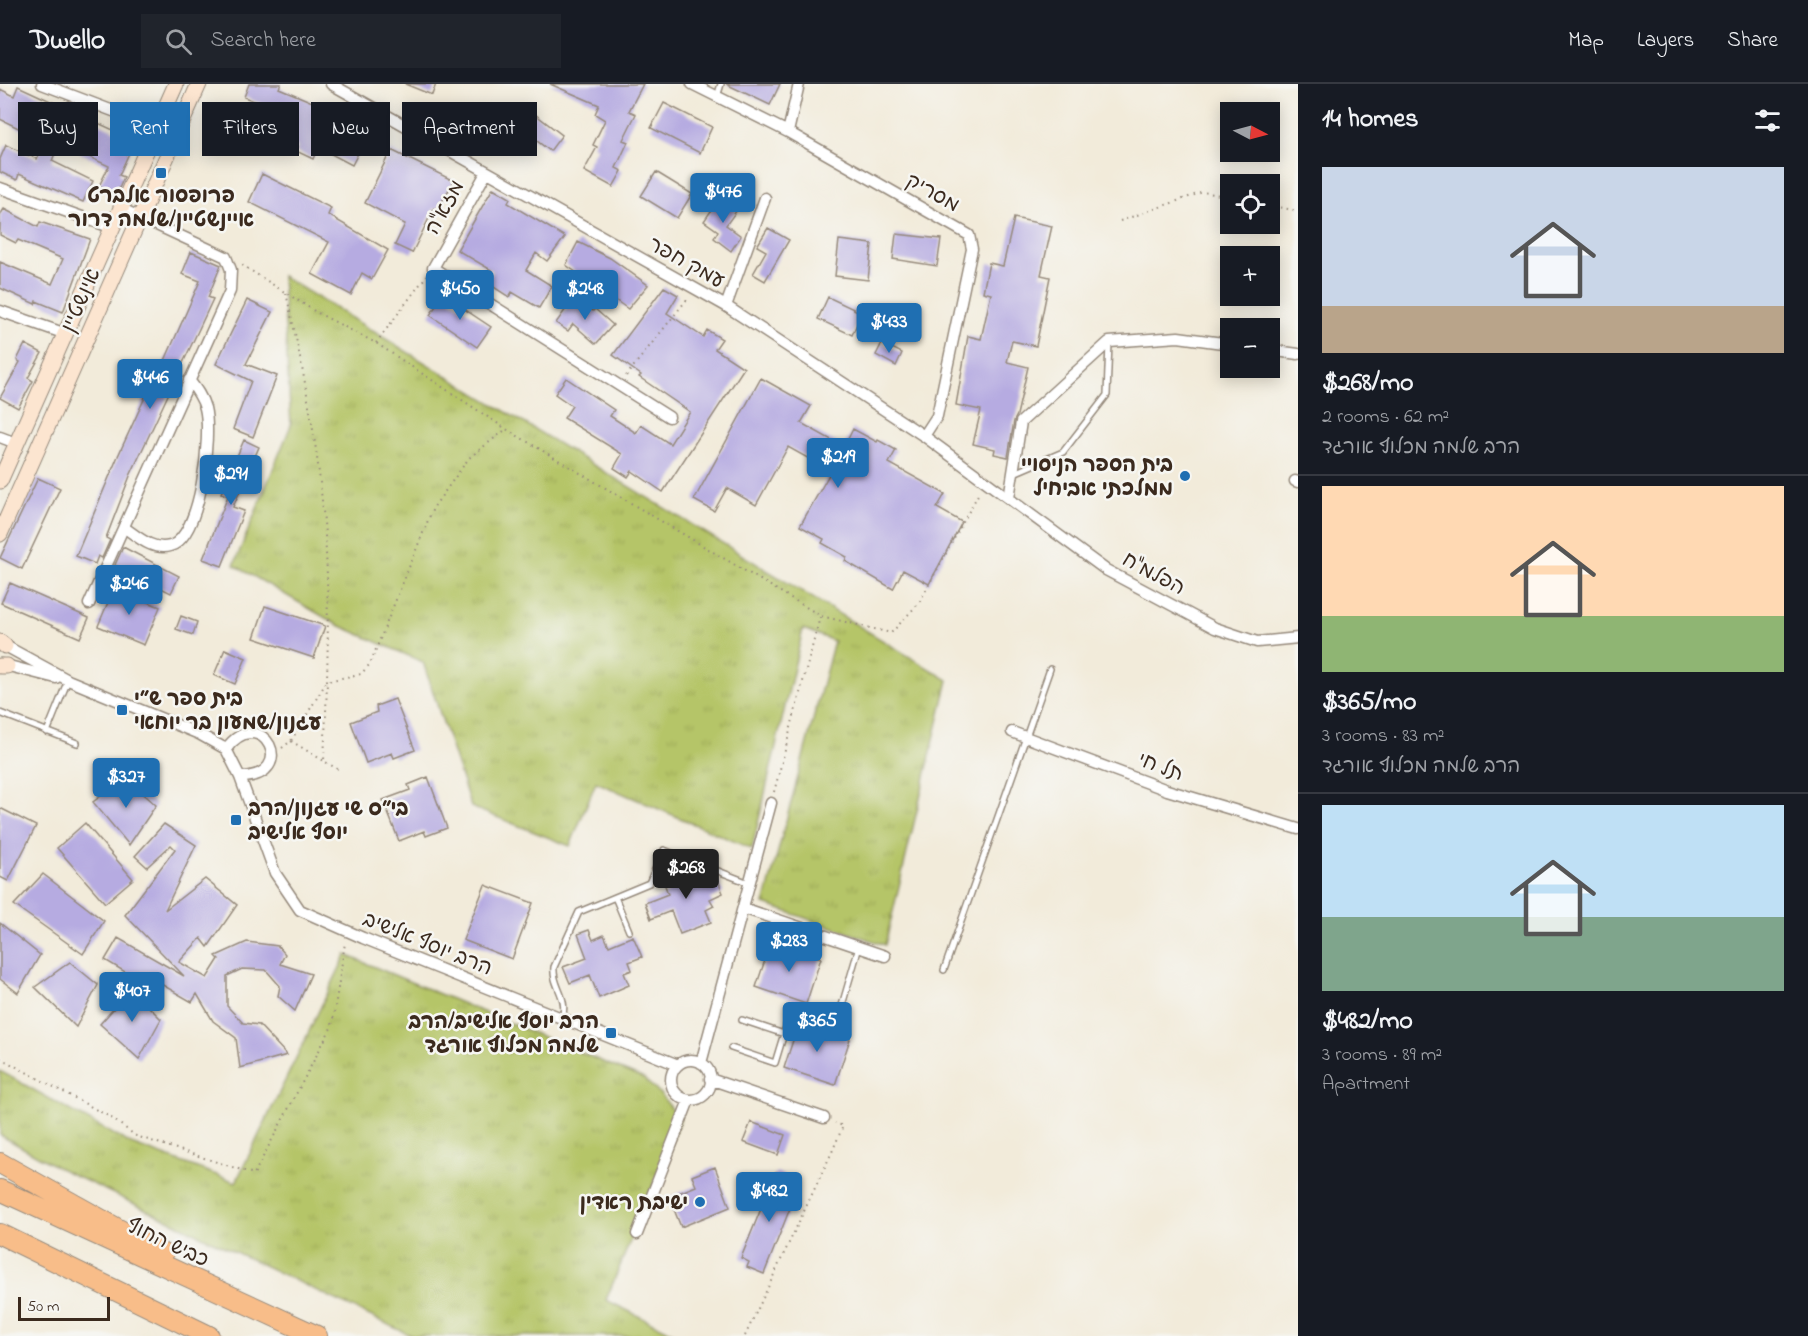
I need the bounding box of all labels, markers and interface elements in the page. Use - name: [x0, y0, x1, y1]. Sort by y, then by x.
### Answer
- search box: [141, 14, 561, 68]
- text: Dwello: [30, 21, 105, 62]
- icon: search: [162, 25, 195, 58]
- text: Search here: [210, 25, 316, 57]
- text: Map: [1568, 26, 1604, 56]
- text: Layers: [1637, 26, 1694, 56]
- text: Share: [1727, 26, 1778, 56]
- text: 14 homes: [1322, 101, 1418, 139]
- chip: Buy: [18, 102, 98, 156]
- chip: Rent: [110, 102, 190, 156]
- chip: Filters: [202, 102, 299, 156]
- chip: New: [311, 102, 390, 156]
- chip: Apartment: [402, 102, 537, 156]
- north arrow: [1220, 102, 1280, 162]
- map controls: [1220, 102, 1280, 378]
- icon: filters: [1751, 104, 1784, 137]
- marker: פרופסור אלברט איינשטיין/שלמה דרור: [154, 166, 168, 180]
- street label: מסריק: [900, 167, 965, 221]
- pin: $476: [687, 173, 759, 224]
- button: locate: [1220, 174, 1280, 234]
- street label: מזא"ה: [418, 175, 473, 241]
- text: $476: [704, 178, 742, 207]
- place label: פרופסור אלברט איינשטיין/שלמה דרור: [68, 182, 254, 236]
- icon: home: [1499, 206, 1607, 314]
- street label: עמק חפר: [642, 230, 730, 297]
- button: +: [1220, 246, 1280, 306]
- street label: אינשטיין: [54, 264, 109, 338]
- pin: $450: [424, 270, 496, 321]
- pin: $248: [549, 270, 621, 321]
- text: $450: [440, 275, 480, 304]
- text: $248: [566, 275, 604, 304]
- pin: $433: [853, 303, 925, 354]
- text: $433: [871, 308, 907, 337]
- button: −: [1220, 318, 1280, 378]
- pin: $446: [114, 359, 186, 410]
- text: $446: [131, 364, 169, 393]
- text: $268/mo: [1322, 365, 1414, 403]
- text: 2 rooms · 62 m²: [1322, 403, 1449, 432]
- text: הרב שלמה מכלוף אורגד: [1322, 434, 1520, 463]
- pin: $219: [802, 438, 874, 489]
- text: $219: [821, 443, 855, 472]
- place label: בית הספר הניסויי ממלכתי אביחיל: [1021, 451, 1173, 505]
- pin: $291: [195, 455, 267, 506]
- text: $291: [214, 460, 248, 489]
- marker: בית הספר הניסויי ממלכתי אביחיל: [1178, 469, 1192, 483]
- icon: home: [1499, 525, 1607, 633]
- street label: הפלמ"ח: [1116, 546, 1190, 604]
- pin: $246: [93, 565, 165, 616]
- text: $246: [109, 570, 149, 599]
- text: $365/mo: [1322, 684, 1417, 722]
- place label: בית ספר ש״י עגנון/שמעון בר יוחאי: [134, 685, 322, 739]
- marker: בית ספר ש״י עגנון/שמעון בר יוחאי: [115, 703, 129, 717]
- text: 3 rooms · 83 m²: [1322, 722, 1444, 751]
- street label: תל חי: [1133, 746, 1187, 790]
- text: הרב שלמה מכלוף אורגד: [1322, 753, 1520, 782]
- pin: $327: [90, 758, 162, 809]
- text: $327: [107, 763, 145, 792]
- place label: בי״ס שי עגנון/הרב יוסף אלישיב: [247, 795, 409, 849]
- marker: בי״ס שי עגנון/הרב יוסף אלישיב: [229, 813, 243, 827]
- icon: home: [1499, 844, 1607, 952]
- pin: $268: [650, 849, 722, 900]
- text: $268: [667, 854, 705, 883]
- street label: הרב יוסף אלישיב: [358, 905, 496, 984]
- pin: $283: [753, 922, 825, 973]
- text: $283: [770, 927, 808, 956]
- pin: $407: [96, 972, 168, 1023]
- text: $407: [113, 977, 151, 1006]
- pin: $365: [781, 1002, 853, 1053]
- text: $482/mo: [1322, 1003, 1413, 1041]
- text: $365: [797, 1007, 837, 1036]
- place label: הרב יוסף אלישיב/הרב שלמה מכלוף אורגד: [407, 1008, 599, 1062]
- marker: הרב יוסף אלישיב/הרב שלמה מכלוף אורגד: [604, 1026, 618, 1040]
- text: 3 rooms · 89 m²: [1322, 1041, 1442, 1070]
- text: Apartment: [1322, 1070, 1410, 1099]
- pin: $482: [733, 1172, 805, 1223]
- text: $482: [750, 1177, 788, 1206]
- place label: ישיבת ראדין: [580, 1189, 688, 1219]
- marker: ישיבת ראדין: [693, 1195, 707, 1209]
- street label: כביש החוף: [121, 1212, 213, 1276]
- scale bar: [18, 1294, 110, 1322]
- text: 50 m: [27, 1295, 59, 1319]

